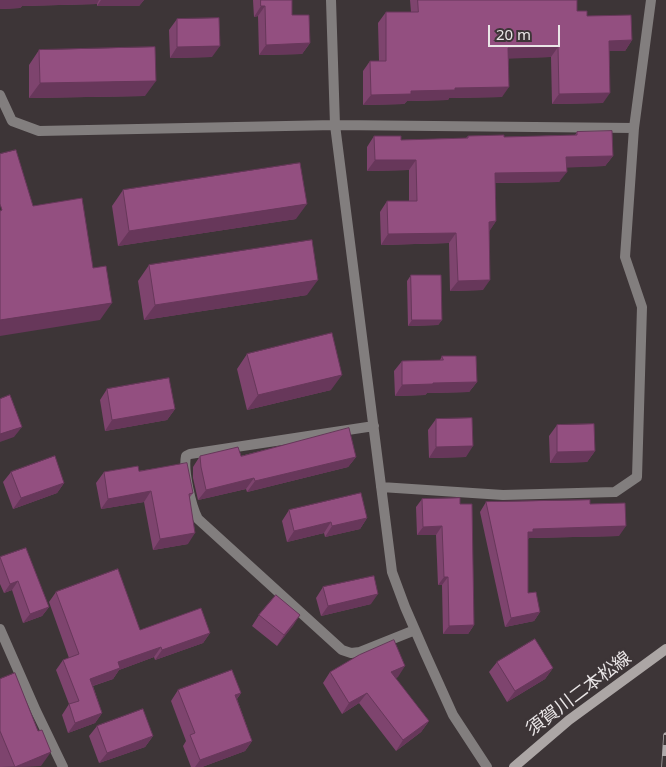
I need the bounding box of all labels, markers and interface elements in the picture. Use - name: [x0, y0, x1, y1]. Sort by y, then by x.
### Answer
- scale bar: [491, 15, 564, 47]
- text: 20 m: [496, 24, 531, 44]
- street label: 須賀川二本松線: [522, 647, 636, 741]

